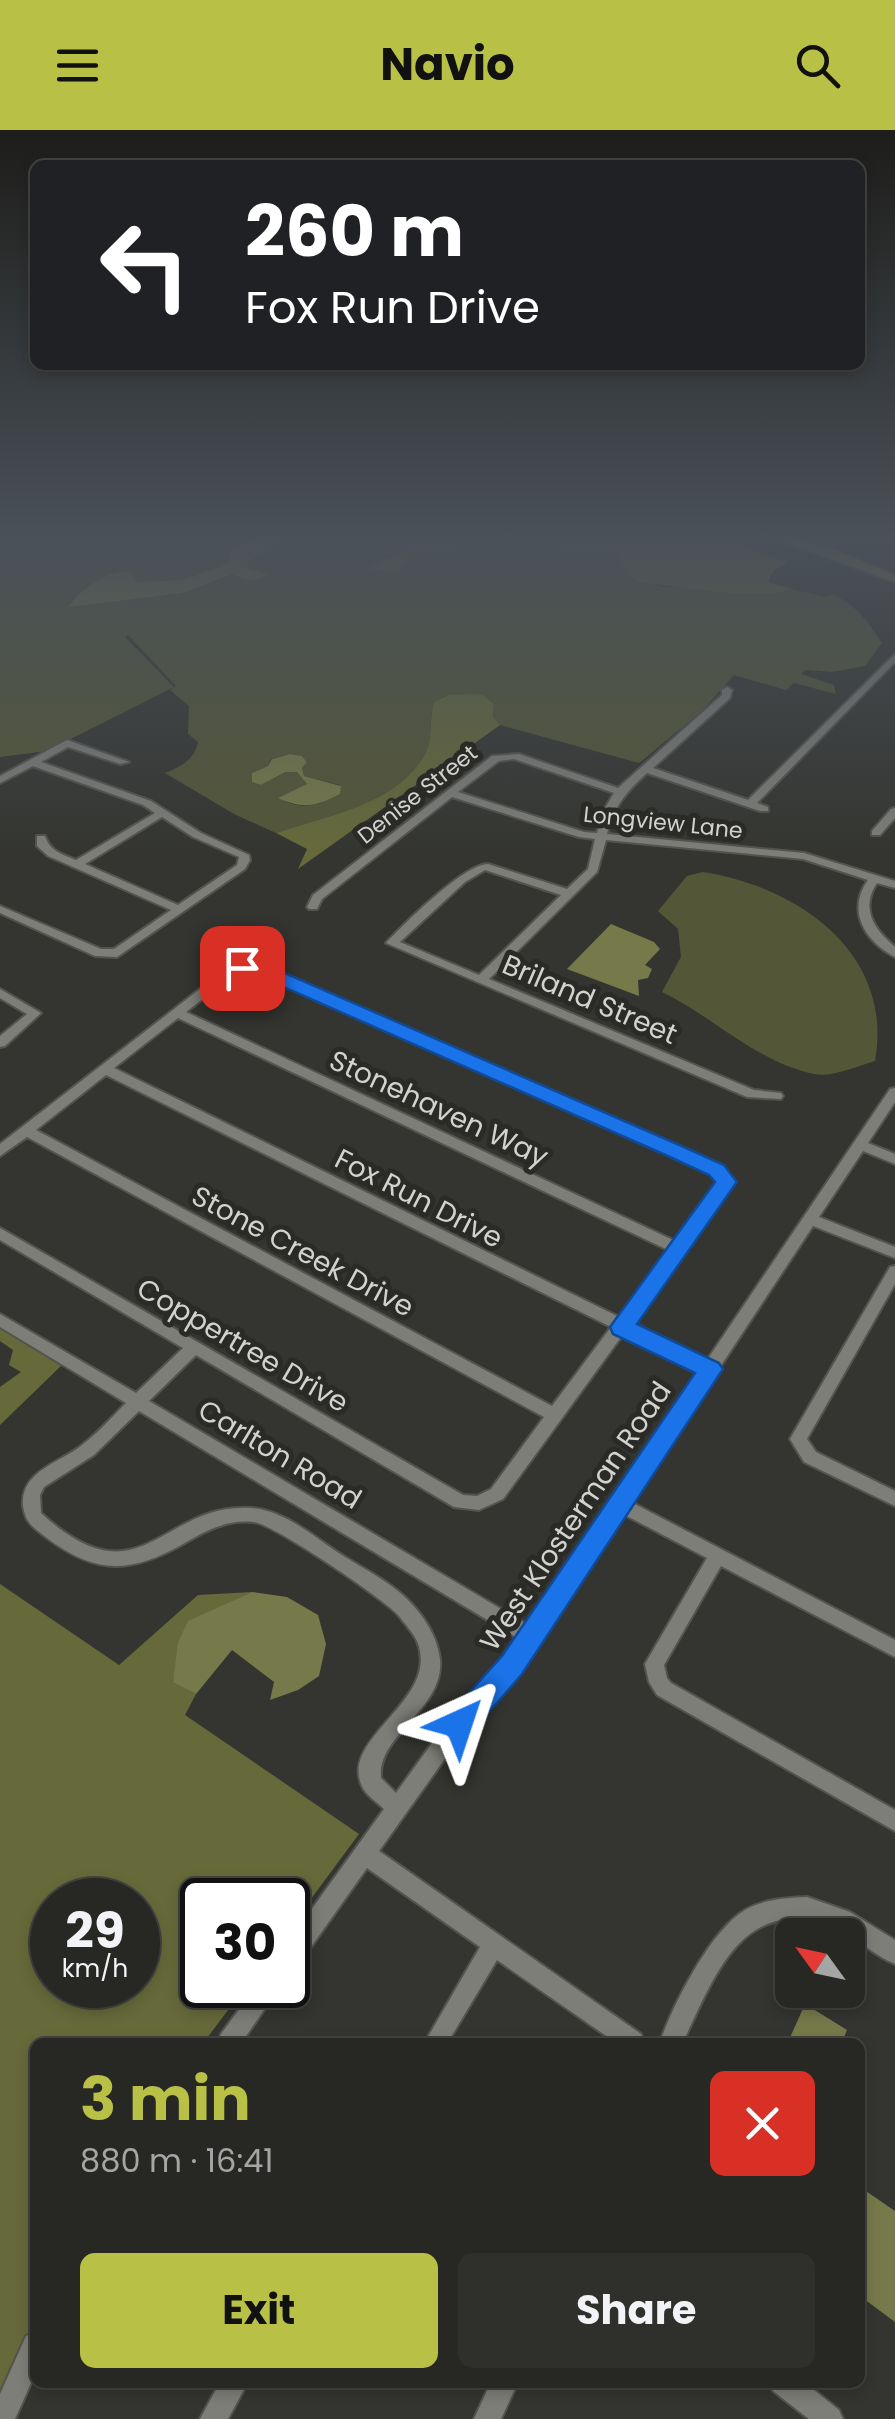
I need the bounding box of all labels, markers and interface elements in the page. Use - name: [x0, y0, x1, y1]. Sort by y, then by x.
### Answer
- text: Navio: [380, 33, 515, 96]
- icon: menu: [50, 38, 105, 93]
- icon: search: [790, 38, 845, 93]
- text: 260 m: [245, 182, 464, 281]
- icon: left: [80, 200, 210, 330]
- text: Fox Run Drive: [245, 276, 540, 339]
- street label: Denise Street: [351, 738, 484, 851]
- street label: Longview Lane: [582, 799, 744, 846]
- pin: [200, 926, 285, 1011]
- icon: arrive: [215, 941, 270, 996]
- street label: Briland Street: [496, 945, 683, 1054]
- street label: Stonehaven Way: [323, 1041, 555, 1176]
- street label: Fox Run Drive: [328, 1139, 509, 1257]
- street label: Stone Creek Drive: [185, 1176, 421, 1326]
- street label: Coppertree Drive: [130, 1269, 356, 1422]
- street label: West Klosterman Road: [471, 1374, 680, 1659]
- street label: Carlton Road: [191, 1390, 369, 1519]
- position arrow: [407, 1672, 511, 1776]
- speed limit sign: 30: [180, 1878, 310, 2008]
- text: 29: [65, 1895, 125, 1966]
- north arrow: [775, 1918, 865, 2008]
- map controls: [775, 1918, 865, 2008]
- text: km/h: [62, 1951, 128, 1986]
- text: 3 min: [80, 2057, 251, 2141]
- button: close: [710, 2071, 815, 2176]
- text: 880 m · 16:41: [80, 2138, 274, 2183]
- button: Exit: [80, 2253, 438, 2368]
- button: Share: [458, 2253, 815, 2368]

